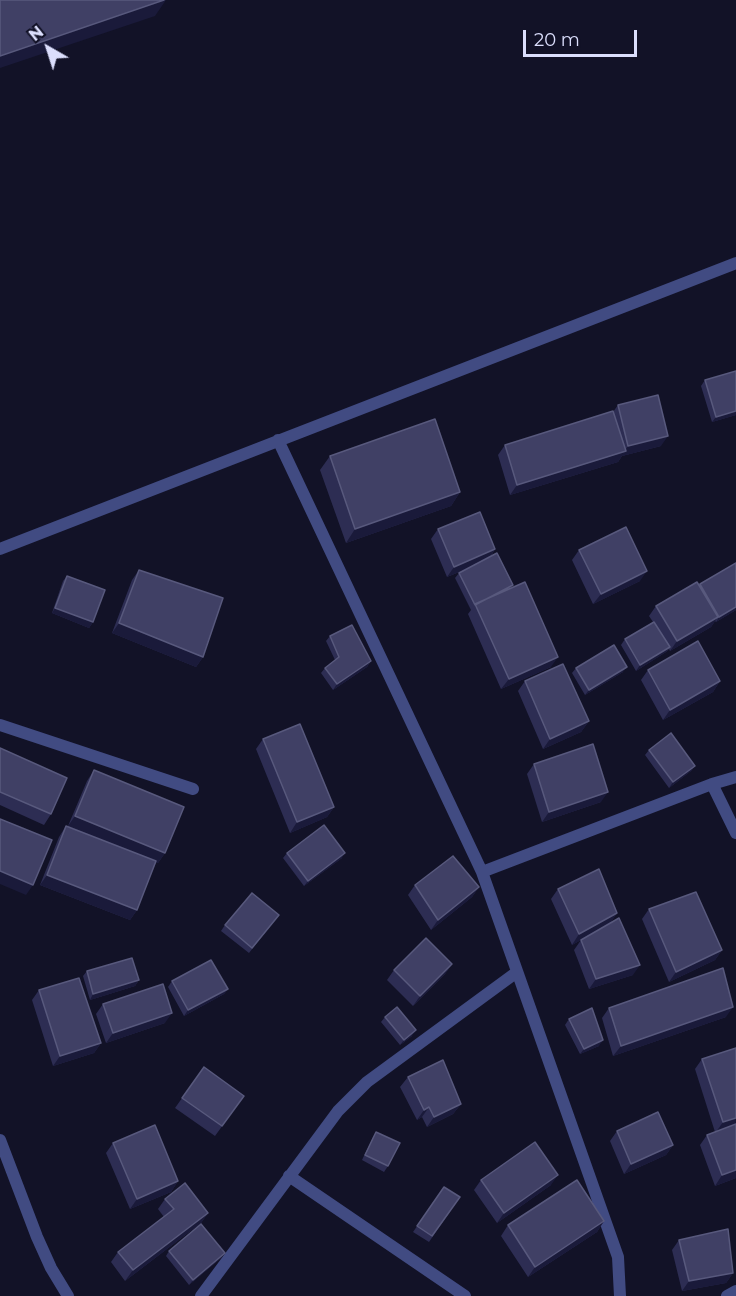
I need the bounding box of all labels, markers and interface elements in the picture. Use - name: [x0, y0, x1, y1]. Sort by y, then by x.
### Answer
- north arrow: [18, 18, 78, 78]
- scale bar: [526, 18, 640, 56]
- text: N: [25, 22, 47, 45]
- text: 20 m: [534, 29, 580, 51]

